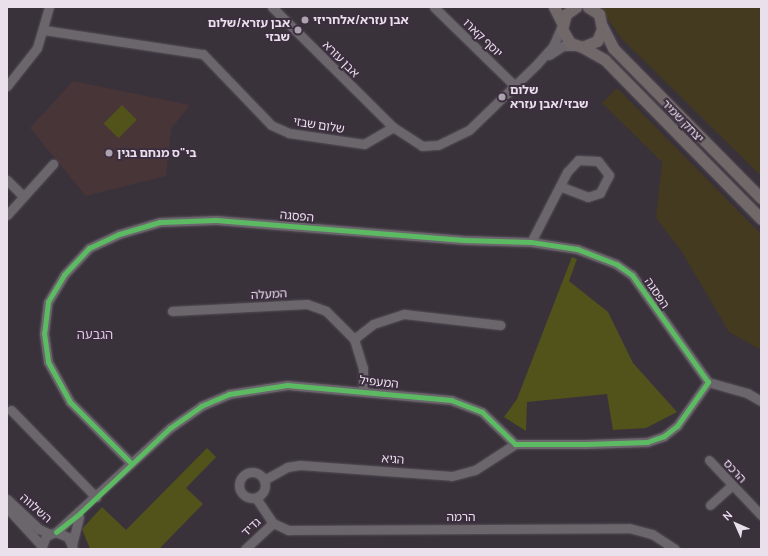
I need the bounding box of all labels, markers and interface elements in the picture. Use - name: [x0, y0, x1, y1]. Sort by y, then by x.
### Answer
- place label: אבן עזרא/אלחריזי: [313, 13, 409, 27]
- marker: אבן עזרא/אלחריזי: [300, 15, 310, 25]
- place label: אבן עזרא/שלום שבזי: [208, 16, 290, 44]
- street label: יוסף קארו: [460, 16, 506, 60]
- marker: אבן עזרא/שלום שבזי: [293, 25, 303, 35]
- street label: אבן עזרא: [320, 38, 362, 80]
- place label: שלום שבזי/אבן עזרא: [510, 83, 588, 111]
- marker: שלום שבזי/אבן עזרא: [497, 92, 507, 102]
- street label: יצחק שמיר: [659, 96, 707, 146]
- street label: שלום שבזי: [292, 114, 346, 136]
- place label: בי"ס מנחם בגין: [117, 146, 197, 160]
- marker: בי"ס מנחם בגין: [104, 148, 114, 158]
- street label: הפסגה: [279, 207, 315, 225]
- street label: הפסגה: [641, 275, 673, 311]
- street label: המעלה: [250, 286, 288, 302]
- district label: הגבעה: [77, 326, 113, 342]
- street label: המעפיל: [359, 373, 399, 391]
- street label: הגיא: [381, 451, 405, 467]
- street label: הרכס: [720, 456, 750, 486]
- street label: השלווה: [17, 490, 55, 526]
- north arrow: [716, 504, 756, 544]
- text: N: [719, 507, 735, 523]
- street label: הרמה: [446, 510, 476, 524]
- street label: גדיד: [238, 515, 264, 539]

